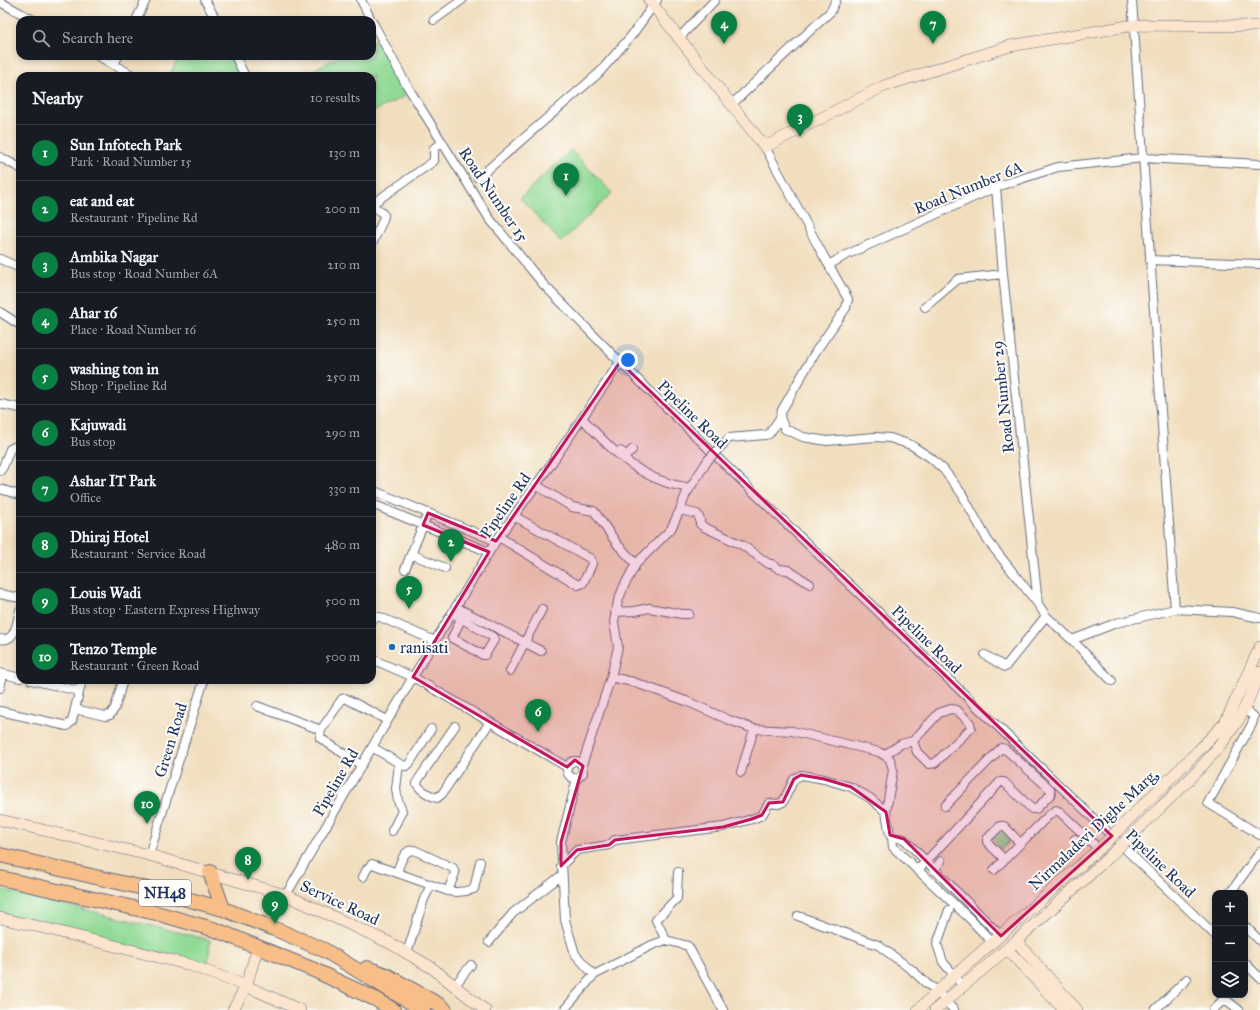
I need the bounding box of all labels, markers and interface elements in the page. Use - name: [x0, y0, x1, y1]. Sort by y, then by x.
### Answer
- pin: 4: [711, 11, 737, 44]
- pin: 7: [920, 11, 946, 44]
- search box: [16, 16, 376, 60]
- icon: search: [30, 27, 52, 49]
- text: Search here: [62, 29, 133, 47]
- text: Nearby: [32, 88, 83, 109]
- text: 10 results: [310, 90, 360, 106]
- pin: 3: [787, 104, 813, 137]
- text: Sun Infotech Park: [70, 136, 182, 154]
- street label: Road Number 15: [455, 143, 533, 246]
- text: 1: [42, 145, 48, 161]
- text: 130 m: [328, 145, 360, 161]
- text: Park · Road Number 15: [70, 154, 192, 170]
- street label: Road Number 6A: [911, 157, 1026, 218]
- pin: 1: [553, 163, 579, 196]
- text: eat and eat: [70, 192, 134, 210]
- text: 2: [42, 201, 48, 217]
- text: 200 m: [325, 201, 360, 217]
- text: Restaurant · Pipeline Rd: [70, 210, 198, 226]
- text: Ambika Nagar: [70, 248, 158, 266]
- text: 3: [42, 257, 48, 273]
- text: 210 m: [327, 257, 360, 273]
- text: Bus stop · Road Number 6A: [70, 266, 218, 282]
- text: Ahar 16: [70, 304, 117, 322]
- text: 4: [41, 313, 49, 329]
- text: 250 m: [326, 313, 360, 329]
- text: Place · Road Number 16: [70, 322, 196, 338]
- street label: Road Number 29: [987, 340, 1018, 454]
- your location: [618, 350, 638, 370]
- text: washing ton in: [70, 360, 159, 378]
- text: 5: [42, 369, 48, 385]
- text: 250 m: [326, 369, 360, 385]
- street label: Pipeline Road: [654, 376, 732, 452]
- text: Shop · Pipeline Rd: [70, 378, 167, 394]
- text: Kajuwadi: [70, 416, 126, 434]
- text: 6: [42, 425, 48, 441]
- text: 290 m: [325, 425, 360, 441]
- text: Bus stop: [70, 434, 116, 450]
- street label: Pipeline Rd: [476, 469, 535, 541]
- text: Ashar IT Park: [70, 472, 156, 490]
- text: 7: [42, 481, 48, 497]
- text: 330 m: [328, 481, 360, 497]
- text: Office: [70, 490, 101, 506]
- text: Dhiraj Hotel: [70, 528, 149, 546]
- pin: 2: [438, 529, 464, 562]
- text: 8: [42, 537, 48, 553]
- text: 480 m: [325, 537, 360, 553]
- text: Restaurant · Service Road: [70, 546, 206, 562]
- pin: 5: [396, 576, 422, 609]
- text: Louis Wadi: [70, 584, 141, 602]
- text: 9: [42, 593, 48, 609]
- text: 500 m: [325, 593, 360, 609]
- street label: Pipeline Road: [888, 601, 966, 677]
- text: Bus stop · Eastern Express Highway: [70, 602, 260, 618]
- place label: ranisati: [400, 638, 449, 657]
- text: Tenzo Temple: [70, 640, 157, 658]
- marker: ranisati: [387, 642, 397, 652]
- text: 10: [39, 649, 51, 665]
- text: 500 m: [325, 649, 360, 665]
- text: Restaurant · Green Road: [70, 658, 199, 674]
- pin: 6: [525, 699, 551, 732]
- street label: Green Road: [150, 700, 191, 780]
- street label: Pipeline Rd: [308, 745, 362, 819]
- street label: Nirmaladevi Dighe Marg,: [1025, 765, 1163, 895]
- pin: 10: [134, 791, 160, 824]
- street label: Pipeline Road: [1122, 825, 1200, 901]
- pin: 8: [235, 847, 261, 880]
- street label: Service Road: [297, 876, 382, 929]
- road number: NH48: [139, 880, 191, 906]
- map controls: [1212, 890, 1248, 998]
- button: +: [1212, 890, 1248, 926]
- pin: 9: [262, 891, 288, 924]
- button: −: [1212, 926, 1248, 962]
- button: layers: [1212, 962, 1248, 998]

